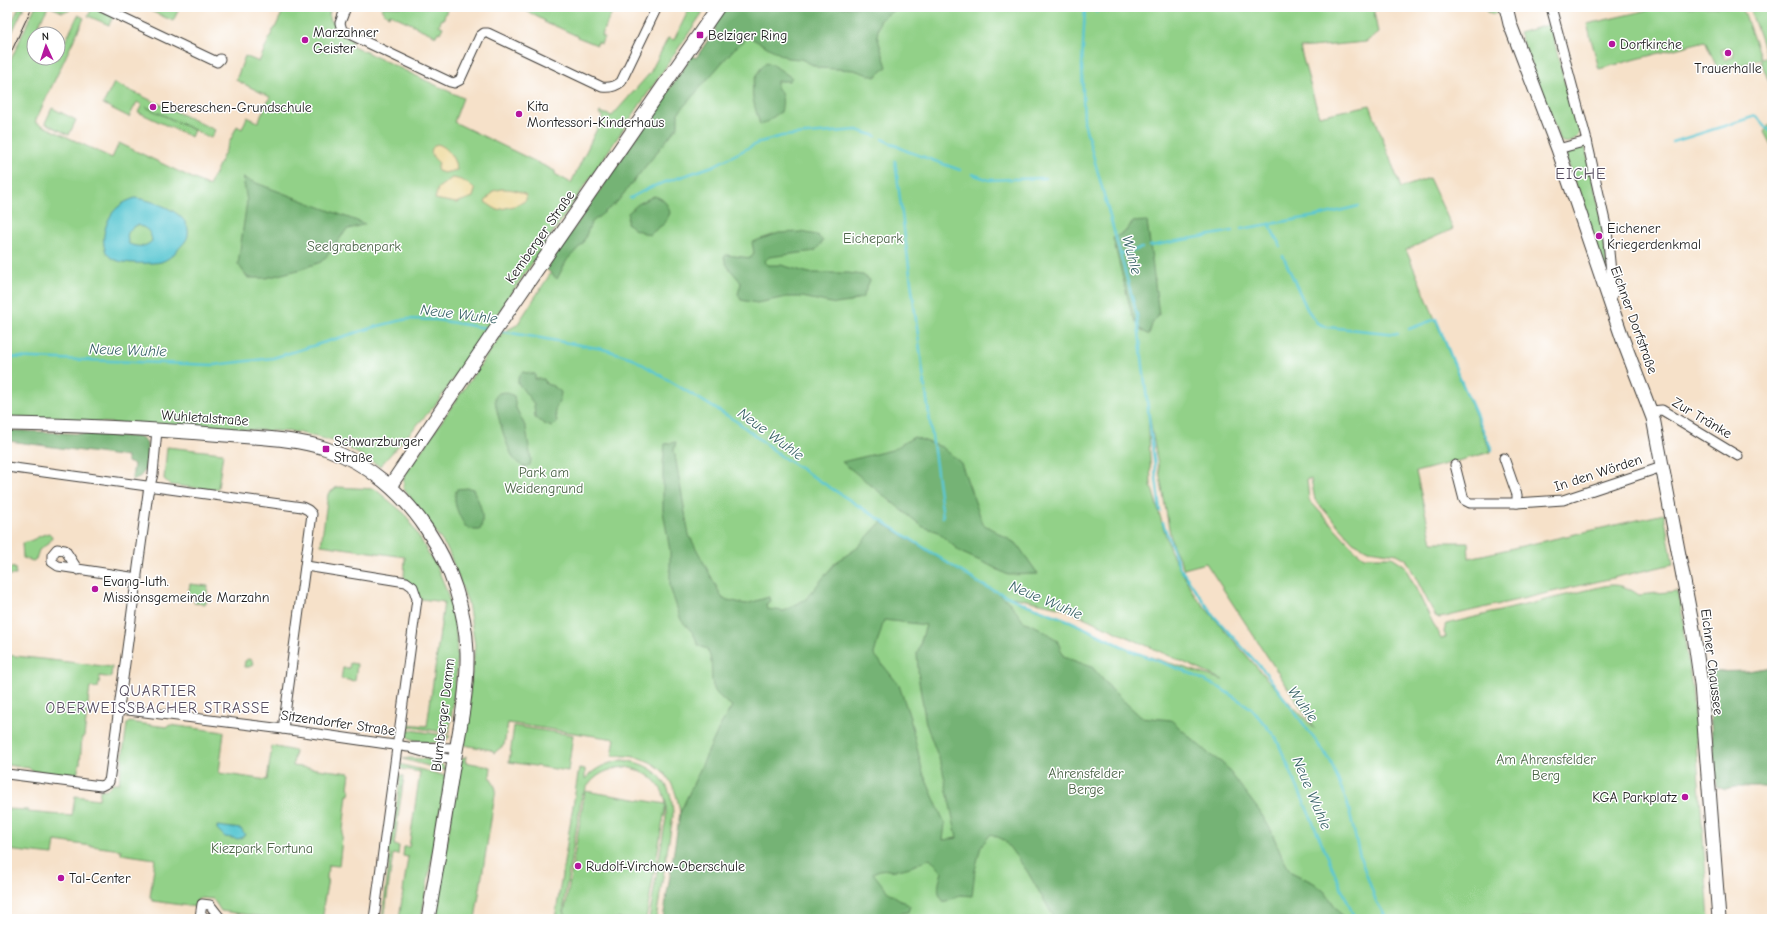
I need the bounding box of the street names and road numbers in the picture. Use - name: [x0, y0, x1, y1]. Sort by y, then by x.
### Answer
- street label: Kemberger Straße: [502, 187, 578, 287]
- street label: Eichner Dorfstraße: [1607, 264, 1661, 376]
- street label: Zur Tränke: [1669, 394, 1735, 442]
- street label: Wuhletalstraße: [161, 406, 249, 430]
- street label: In den Wörden: [1552, 451, 1644, 495]
- street label: Eichner Chaussee: [1697, 608, 1727, 716]
- street label: Blumberger Damm: [428, 657, 458, 773]
- street label: Sitzendorfer Straße: [280, 707, 396, 739]

